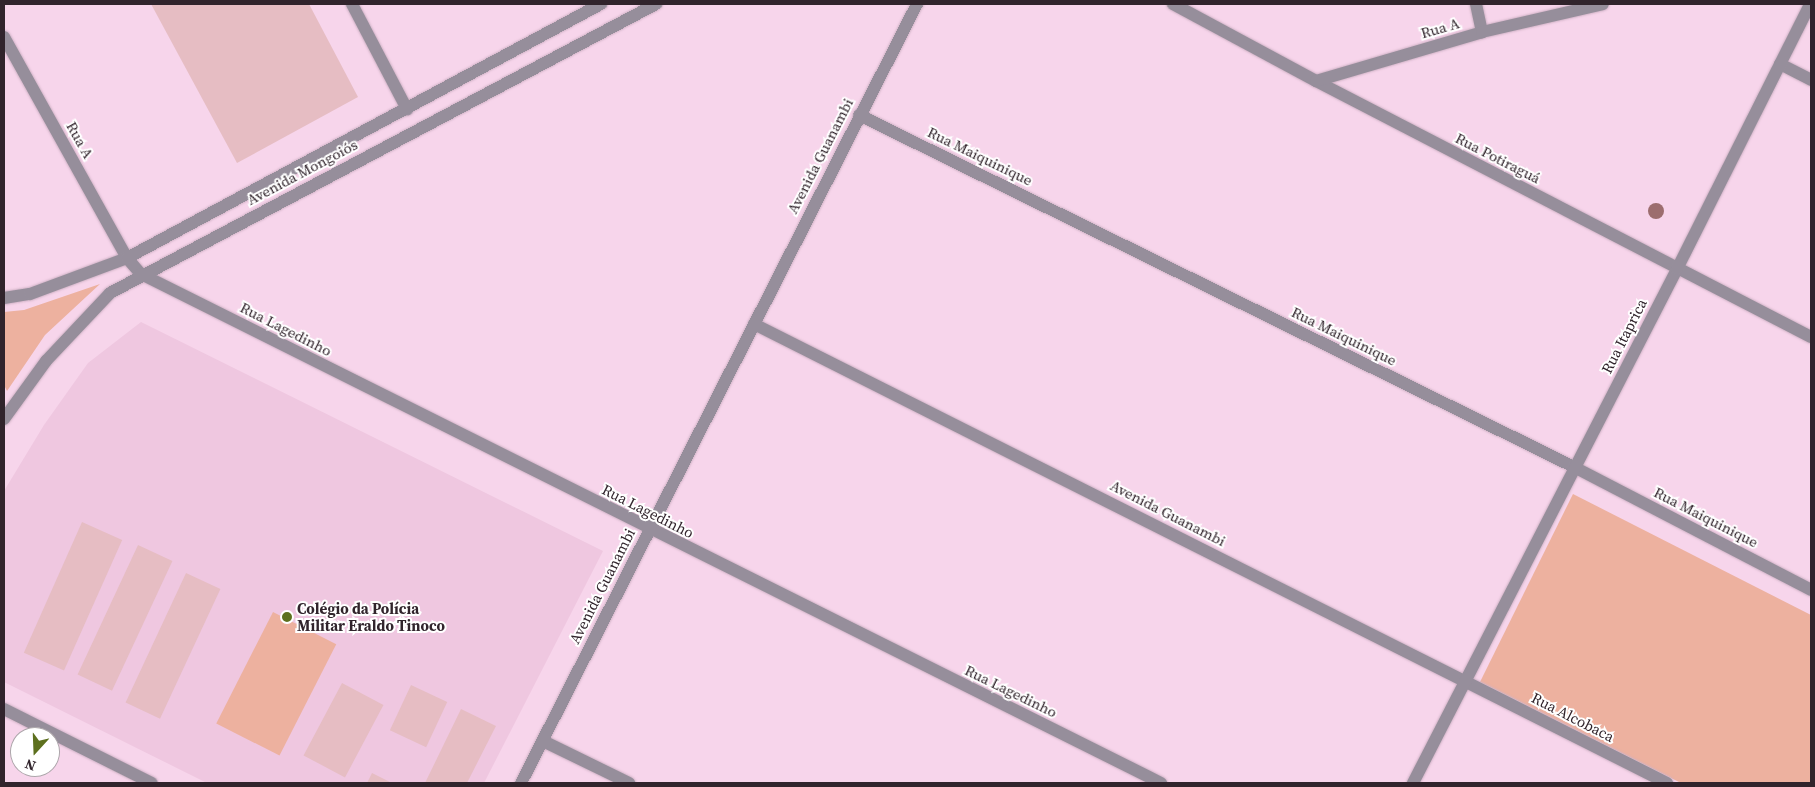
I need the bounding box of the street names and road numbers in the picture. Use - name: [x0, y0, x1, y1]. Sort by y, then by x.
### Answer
- street label: Rua A: [1419, 14, 1461, 42]
- street label: Avenida Guanambi: [783, 95, 857, 217]
- street label: Rua A: [63, 118, 97, 162]
- street label: Rua Maiquinique: [925, 123, 1035, 189]
- street label: Rua Potiraguá: [1452, 129, 1544, 187]
- street label: Avenida Mongoiós: [244, 135, 360, 209]
- street label: Rua Itaprica: [1597, 296, 1651, 376]
- street label: Rua Lagedinho: [237, 298, 335, 360]
- street label: Rua Maiquinique: [1289, 303, 1399, 369]
- street label: Avenida Guanambi: [1107, 476, 1229, 550]
- street label: Rua Lagedinho: [599, 480, 697, 542]
- street label: Rua Maiquinique: [1651, 483, 1761, 551]
- street label: Avenida Guanambi: [565, 525, 639, 647]
- street label: Rua Lagedinho: [962, 661, 1060, 721]
- street label: Rua Alcobaca: [1529, 688, 1617, 746]

